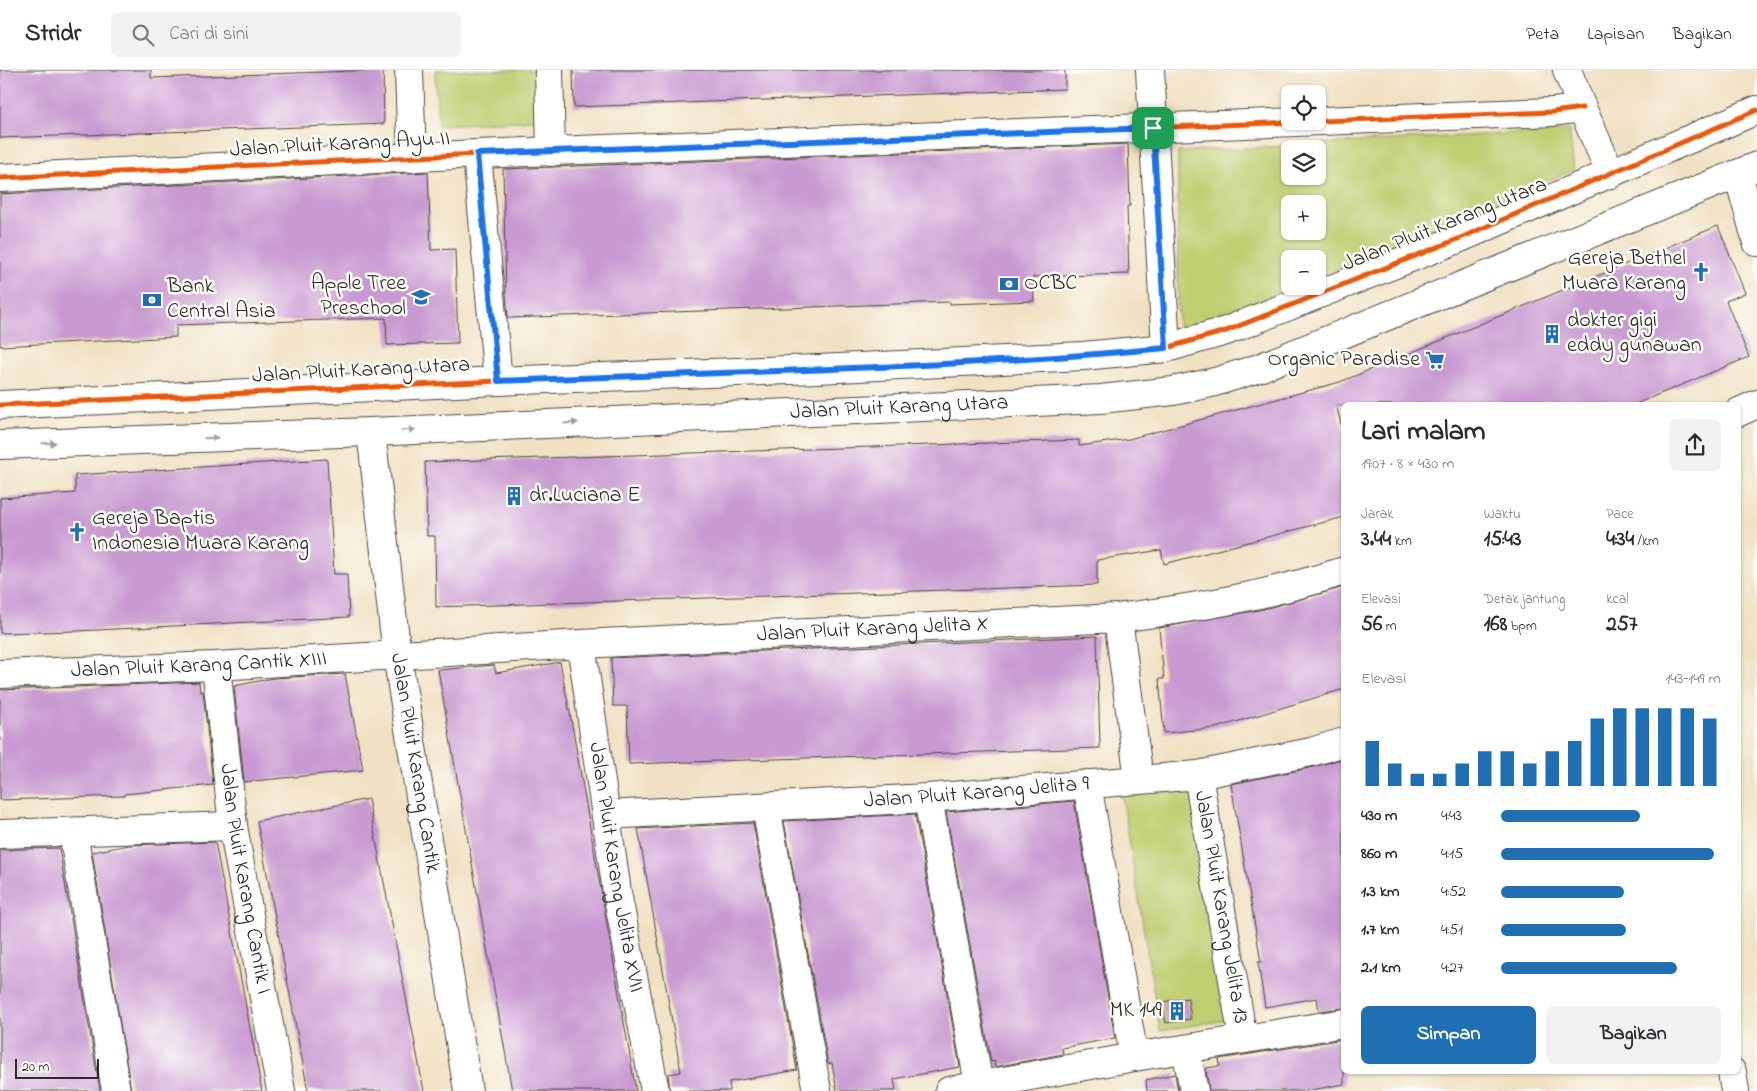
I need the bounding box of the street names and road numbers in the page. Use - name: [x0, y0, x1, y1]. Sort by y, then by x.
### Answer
- street label: Jalan Pluit Karang Ayu II: [229, 123, 451, 168]
- street label: Jalan Pluit Karang Utara: [1338, 169, 1553, 282]
- street label: Jalan Pluit Karang Utara: [251, 349, 471, 394]
- street label: Jalan Pluit Karang Utara: [789, 387, 1009, 429]
- street label: Jalan Pluit Karang Jelita X: [756, 608, 990, 651]
- street label: Jalan Pluit Karang Cantik XIII: [70, 643, 328, 687]
- street label: Jalan Pluit Karang Cantik: [381, 651, 448, 876]
- street label: Jalan Pluit Karang Jelita XVII: [579, 740, 652, 995]
- street label: Jalan Pluit Karang Cantik I: [210, 762, 279, 997]
- street label: Jalan Pluit Karang Jelita 9: [863, 768, 1091, 817]
- street label: Jalan Pluit Karang Jelita 13: [1185, 788, 1256, 1026]

